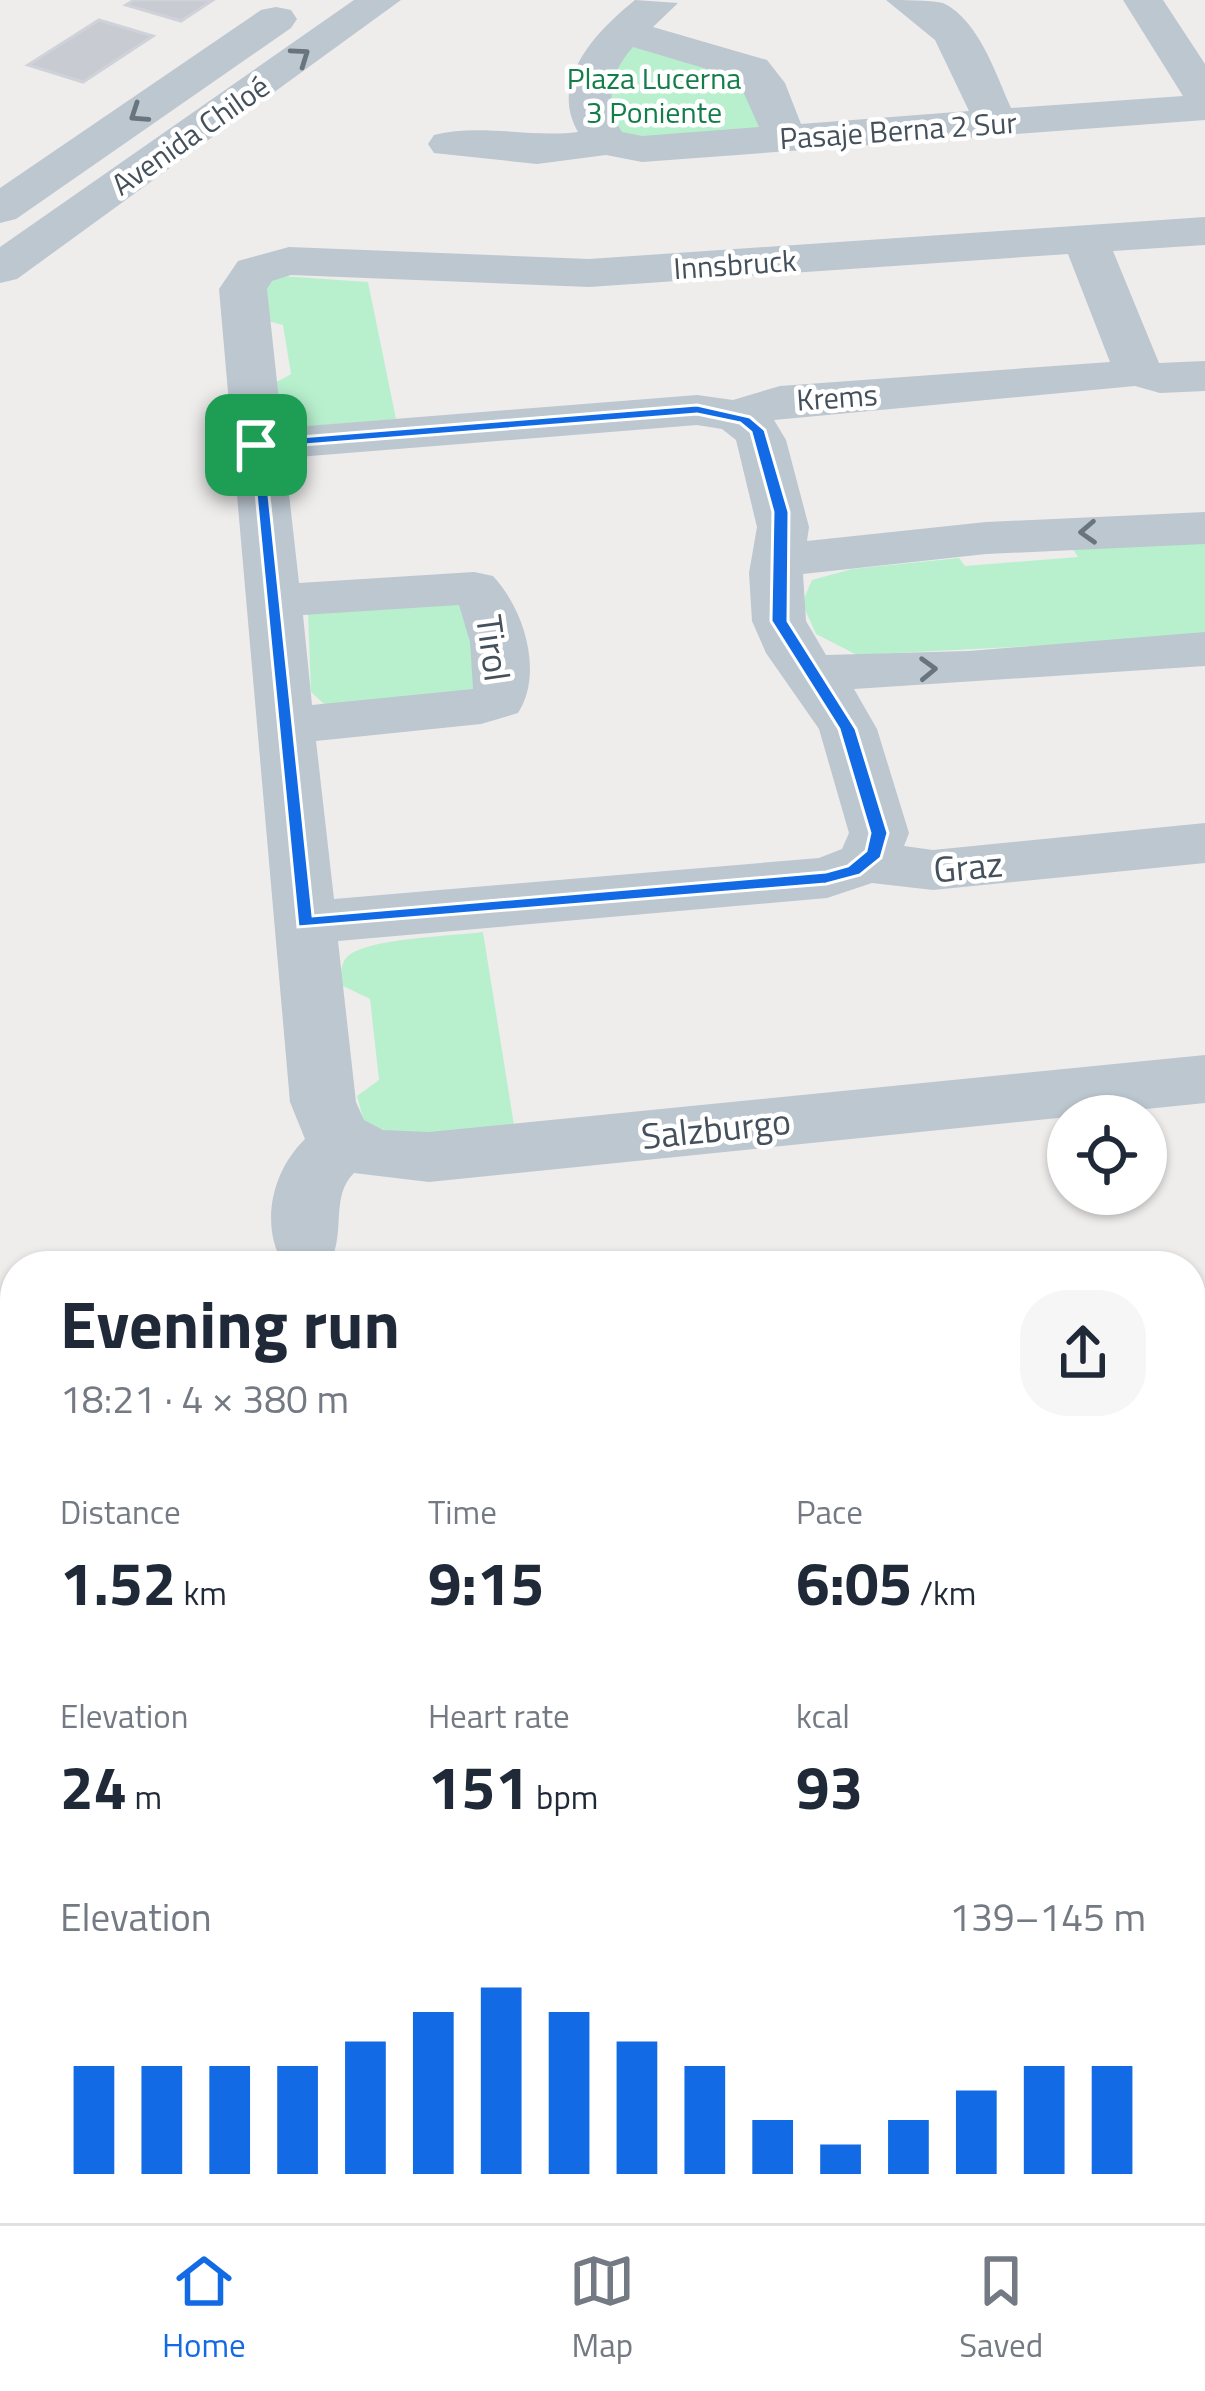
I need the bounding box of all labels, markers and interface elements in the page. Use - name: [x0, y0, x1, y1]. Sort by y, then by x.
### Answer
- one-way arrow: [288, 48, 310, 70]
- park label: Plaza Lucerna 3 Poniente: [567, 55, 741, 135]
- street label: Avenida Chiloé: [102, 63, 278, 207]
- street label: Pasaje Berna 2 Sur: [778, 99, 1018, 161]
- one-way arrow: [129, 100, 151, 122]
- street label: Innsbruck: [672, 237, 798, 291]
- street label: Krems: [795, 371, 879, 423]
- pin: [205, 394, 307, 496]
- icon: arrive: [223, 412, 289, 478]
- one-way arrow: [1078, 519, 1097, 545]
- street label: Tirol: [462, 611, 526, 685]
- one-way arrow: [919, 657, 938, 683]
- street label: Graz: [931, 836, 1005, 896]
- street label: Salzburgo: [639, 1093, 793, 1163]
- map controls: [1047, 1095, 1167, 1215]
- button: locate: [1047, 1095, 1167, 1215]
- text: Evening run: [60, 1273, 400, 1374]
- button: share: [1020, 1290, 1146, 1416]
- text: 18:21 · 4 × 380 m: [60, 1369, 349, 1428]
- text: Distance: [60, 1487, 181, 1537]
- text: Time: [428, 1487, 497, 1537]
- text: Pace: [796, 1487, 863, 1537]
- text: 1.52: [60, 1537, 176, 1628]
- text: 9:15: [428, 1537, 544, 1628]
- text: 6:05: [796, 1537, 912, 1628]
- text: km: [176, 1568, 227, 1618]
- text: /km: [912, 1568, 976, 1618]
- text: Elevation: [60, 1691, 188, 1741]
- text: Heart rate: [428, 1691, 570, 1741]
- text: kcal: [796, 1691, 850, 1741]
- text: 24: [60, 1741, 127, 1832]
- text: 151: [428, 1741, 529, 1832]
- text: 93: [796, 1741, 863, 1832]
- text: m: [127, 1772, 162, 1822]
- text: bpm: [529, 1772, 598, 1822]
- text: Elevation: [60, 1887, 212, 1946]
- text: 139–145 m: [949, 1887, 1146, 1946]
- tab: Home: [162, 2248, 246, 2370]
- tab: Map: [569, 2248, 635, 2370]
- tab: Saved: [959, 2248, 1043, 2370]

